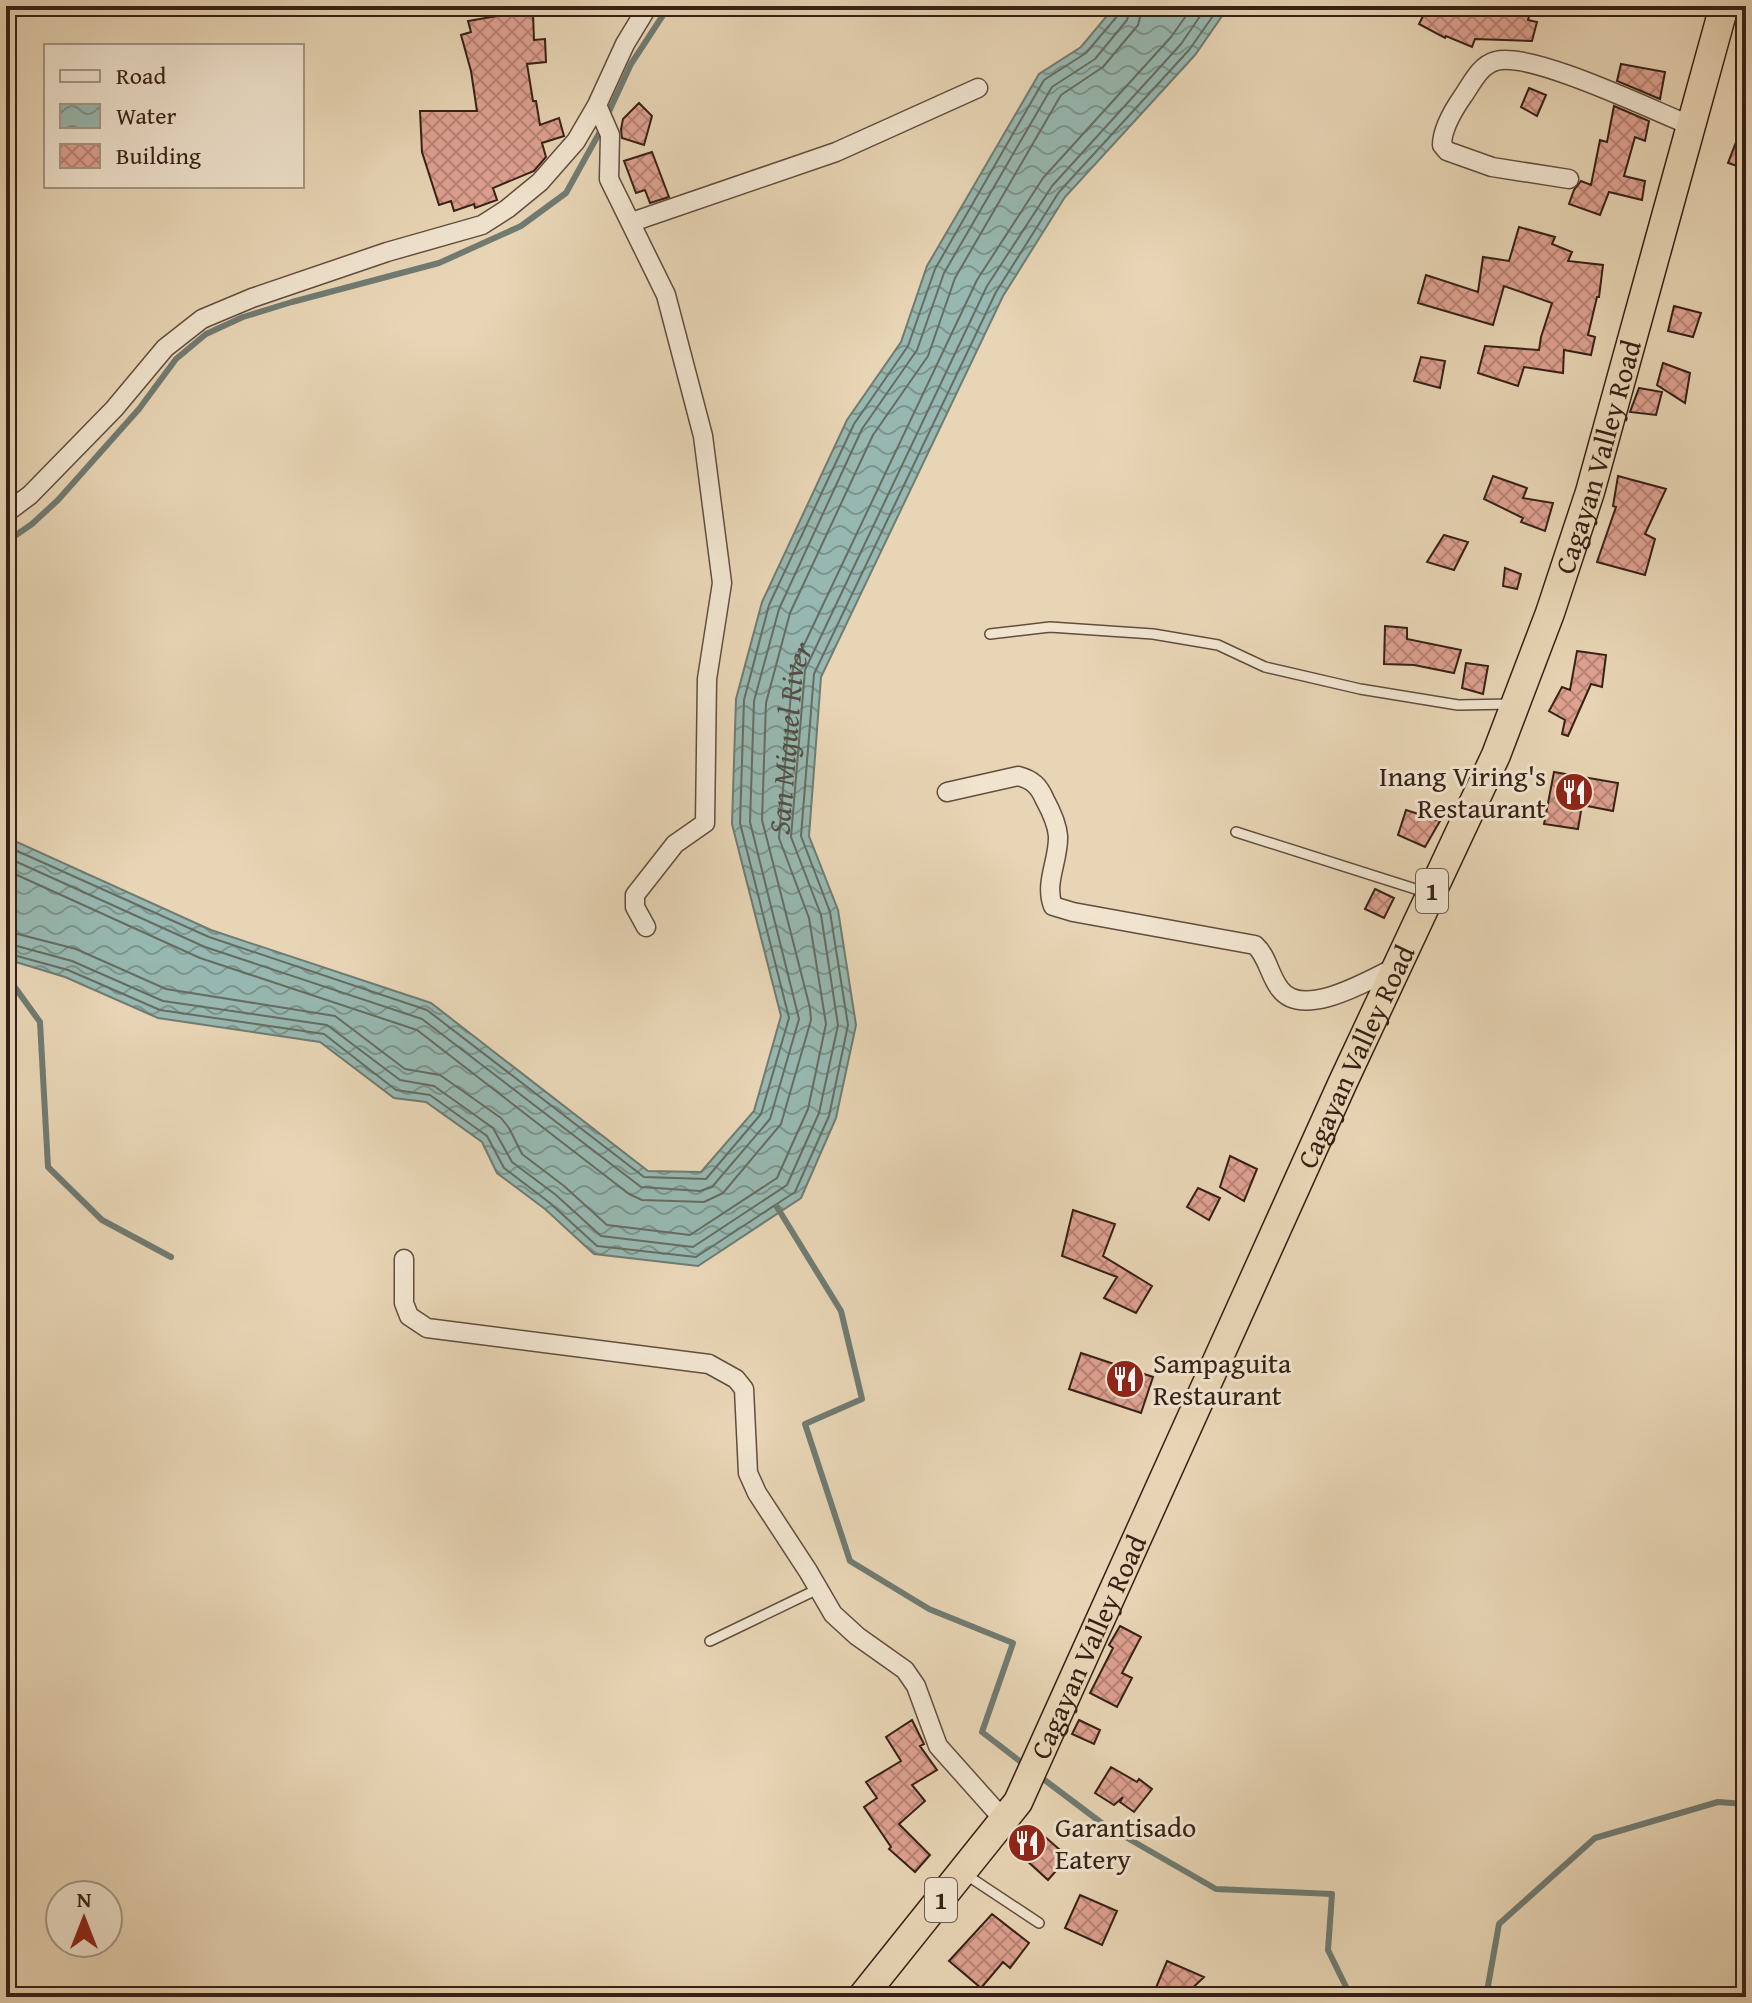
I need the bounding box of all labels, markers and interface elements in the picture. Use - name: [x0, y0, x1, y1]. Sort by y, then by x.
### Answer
- legend: [44, 44, 304, 188]
- text: Road: [116, 58, 166, 93]
- text: Water: [116, 98, 177, 133]
- text: Building: [116, 138, 201, 173]
- street label: Cagayan Valley Road: [1543, 335, 1651, 579]
- water label: San Miguel River: [756, 633, 824, 836]
- place label: Inang Viring's Restaurant: [1379, 755, 1546, 828]
- restaurant icon: Inang Viring's Restaurant: [1553, 771, 1595, 813]
- road number: 1: [1416, 869, 1448, 913]
- street label: Cagayan Valley Road: [1286, 938, 1424, 1175]
- place label: Sampaguita Restaurant: [1153, 1342, 1292, 1415]
- restaurant icon: Sampaguita Restaurant: [1104, 1358, 1146, 1400]
- street label: Cagayan Valley Road: [1019, 1528, 1156, 1765]
- place label: Garantisado Eatery: [1055, 1806, 1196, 1879]
- restaurant icon: Garantisado Eatery: [1006, 1822, 1048, 1864]
- road number: 1: [925, 1878, 957, 1922]
- north arrow: [44, 1879, 124, 1959]
- text: N: [77, 1883, 92, 1915]

